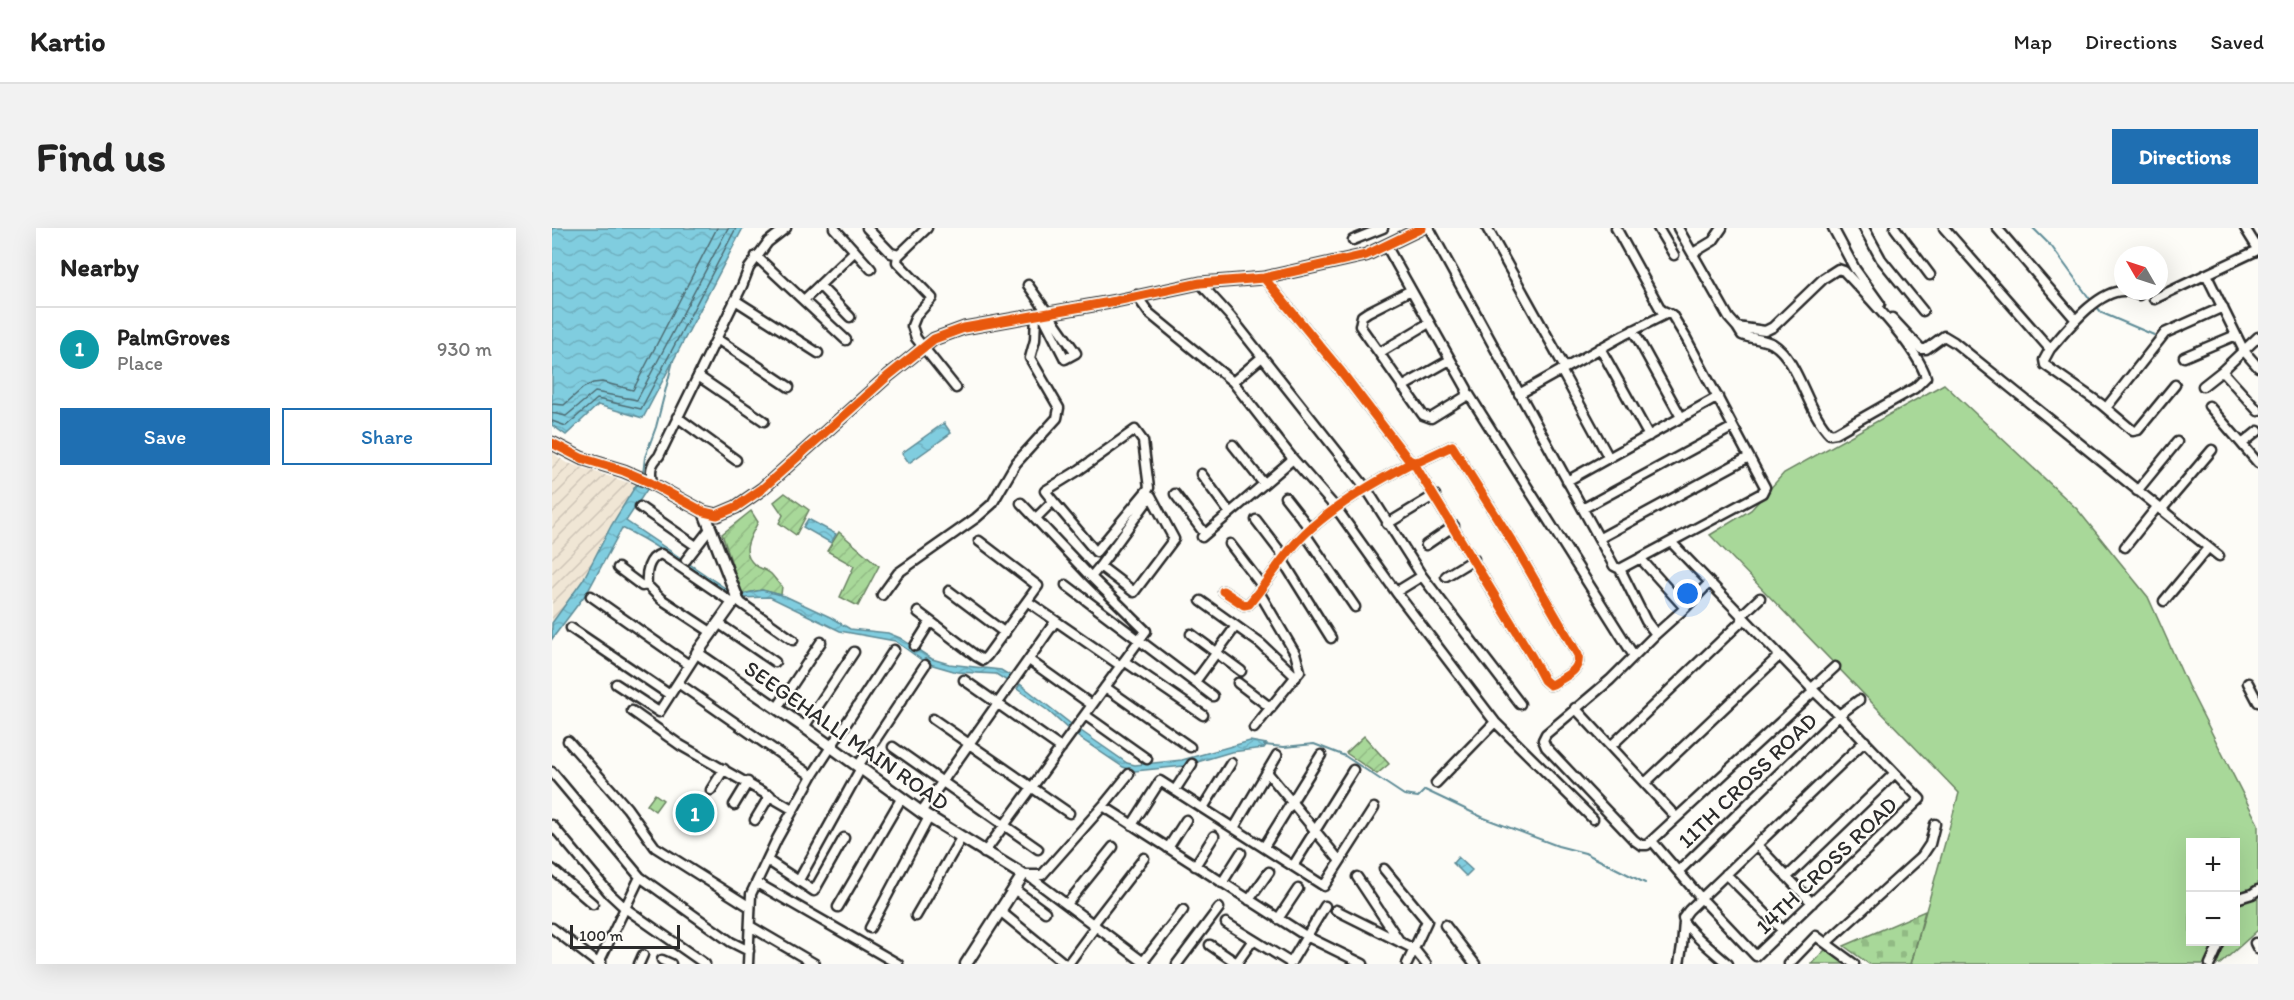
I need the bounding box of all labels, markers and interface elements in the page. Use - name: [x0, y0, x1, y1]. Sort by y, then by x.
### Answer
- text: Kartio: [30, 24, 105, 58]
- text: Map: [2014, 29, 2052, 54]
- text: Directions: [2085, 29, 2177, 54]
- text: Saved: [2210, 29, 2264, 54]
- button: Directions: [2112, 129, 2258, 184]
- text: Find us: [36, 131, 166, 182]
- north arrow: [2114, 246, 2168, 300]
- text: Nearby: [60, 251, 139, 283]
- text: PalmGroves: [117, 324, 230, 351]
- text: 1: [75, 337, 84, 361]
- text: 930 m: [437, 337, 492, 361]
- text: Place: [117, 351, 163, 375]
- button: Save: [60, 408, 270, 465]
- button: Share: [282, 408, 492, 465]
- your location: [1673, 579, 1702, 608]
- street label: SEEGEHALLI MAIN ROAD: [739, 654, 954, 816]
- street label: 11TH CROSS ROAD: [1672, 707, 1823, 854]
- pin: 1: [676, 790, 714, 836]
- street label: 14TH CROSS ROAD: [1750, 791, 1903, 940]
- map controls: [2186, 838, 2240, 946]
- button: +: [2186, 838, 2240, 892]
- button: −: [2186, 892, 2240, 946]
- scale bar: [570, 922, 680, 950]
- text: 100 m: [579, 926, 623, 945]

